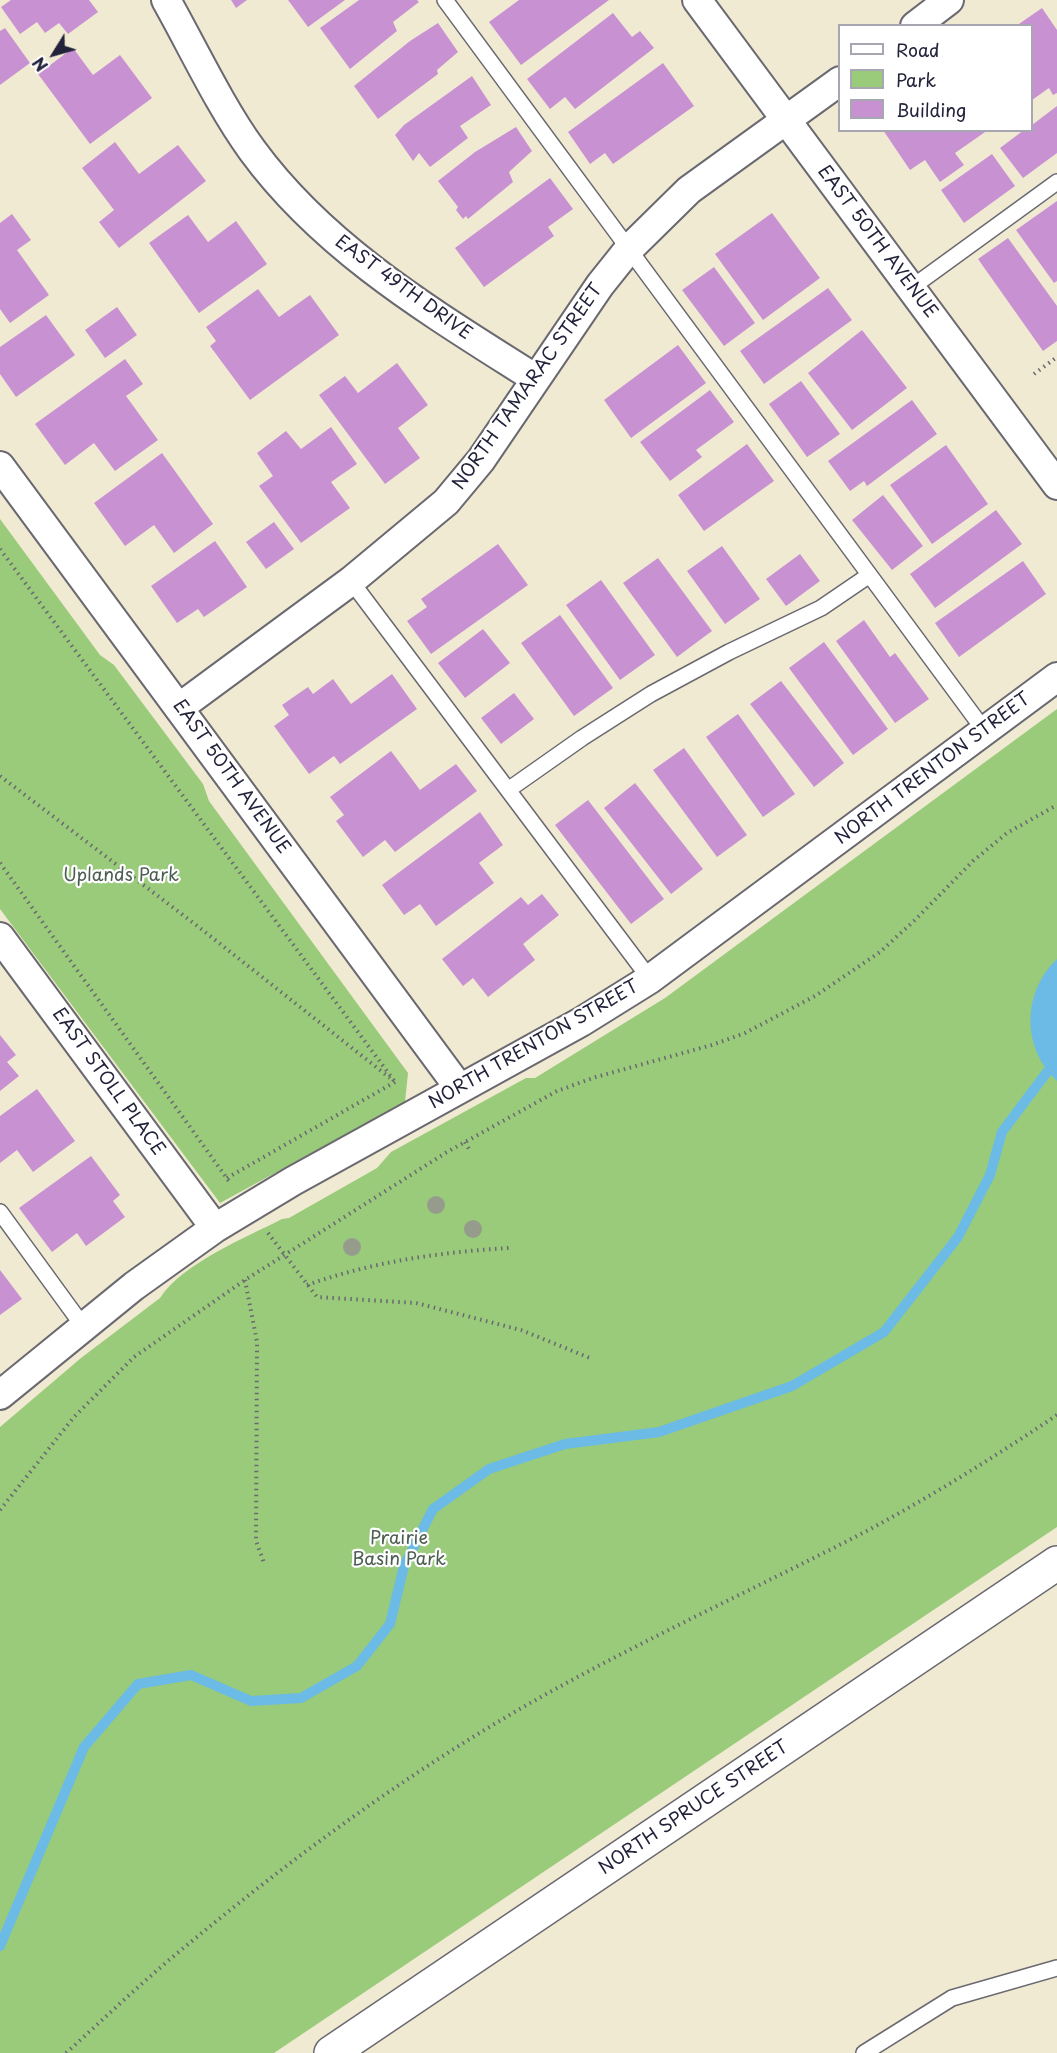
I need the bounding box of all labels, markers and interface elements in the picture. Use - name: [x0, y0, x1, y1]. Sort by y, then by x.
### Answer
- north arrow: [24, 24, 84, 84]
- legend: [838, 24, 1033, 132]
- text: Road: [896, 36, 940, 63]
- text: N: [26, 53, 53, 77]
- text: Park: [896, 66, 936, 93]
- text: Building: [896, 96, 966, 123]
- street label: EAST 50TH AVENUE: [813, 161, 941, 323]
- street label: EAST 49TH DRIVE: [330, 231, 476, 345]
- street label: NORTH TAMARAC STREET: [449, 280, 607, 494]
- street label: NORTH TRENTON STREET: [831, 689, 1035, 849]
- street label: EAST 50TH AVENUE: [168, 696, 294, 858]
- park label: Uplands Park: [63, 865, 179, 887]
- street label: NORTH TRENTON STREET: [425, 976, 643, 1114]
- street label: EAST STOLL PLACE: [47, 1004, 169, 1160]
- park label: Prairie Basin Park: [352, 1528, 446, 1570]
- street label: NORTH SPRUCE STREET: [595, 1737, 793, 1879]

